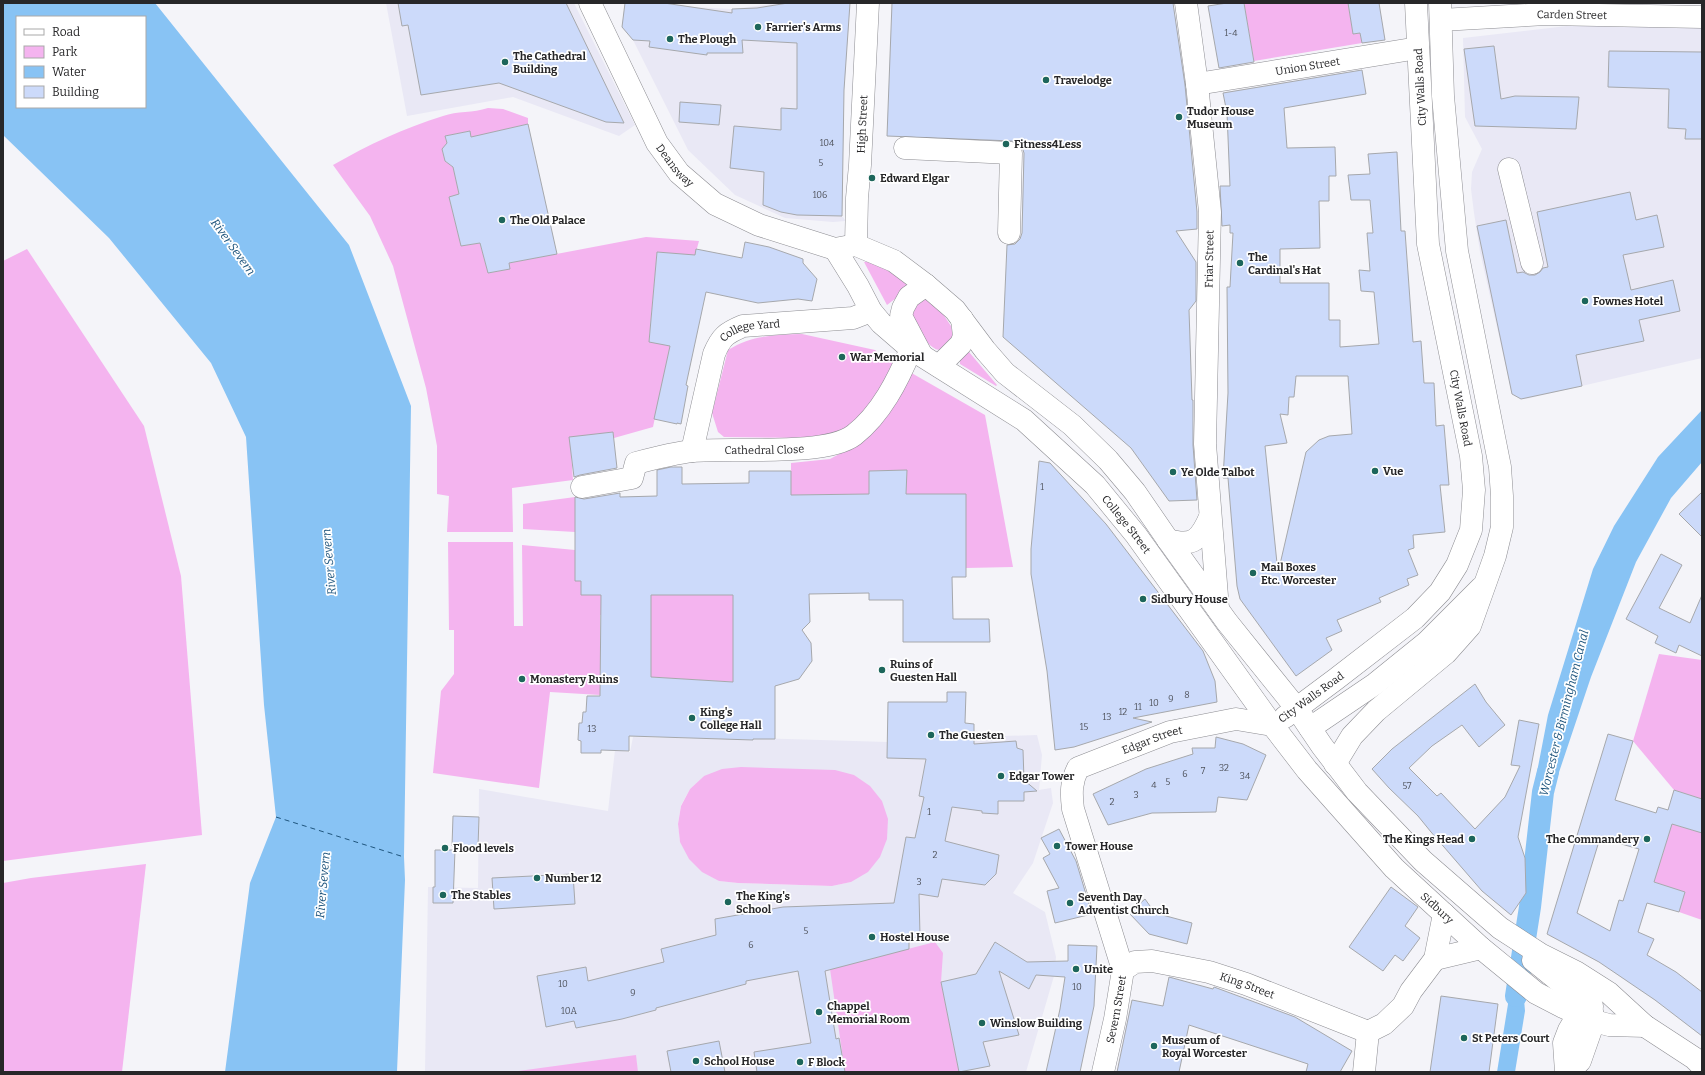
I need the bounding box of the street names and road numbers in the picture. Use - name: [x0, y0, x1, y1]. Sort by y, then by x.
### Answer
- street label: Carden Street: [1536, 8, 1607, 22]
- street label: City Walls Road: [1412, 47, 1429, 126]
- street label: Union Street: [1274, 55, 1341, 78]
- street label: High Street: [855, 95, 870, 154]
- street label: Deansway: [653, 142, 696, 190]
- street label: Friar Street: [1202, 230, 1217, 288]
- street label: College Yard: [717, 317, 781, 345]
- street label: City Walls Road: [1447, 369, 1474, 448]
- street label: Cathedral Close: [724, 442, 805, 457]
- street label: College Street: [1099, 493, 1153, 556]
- street label: City Walls Road: [1276, 669, 1347, 726]
- street label: Edgar Street: [1120, 724, 1183, 757]
- street label: Sidbury: [1418, 890, 1456, 927]
- street label: King Street: [1218, 970, 1276, 1002]
- street label: Severn Street: [1104, 974, 1129, 1045]

